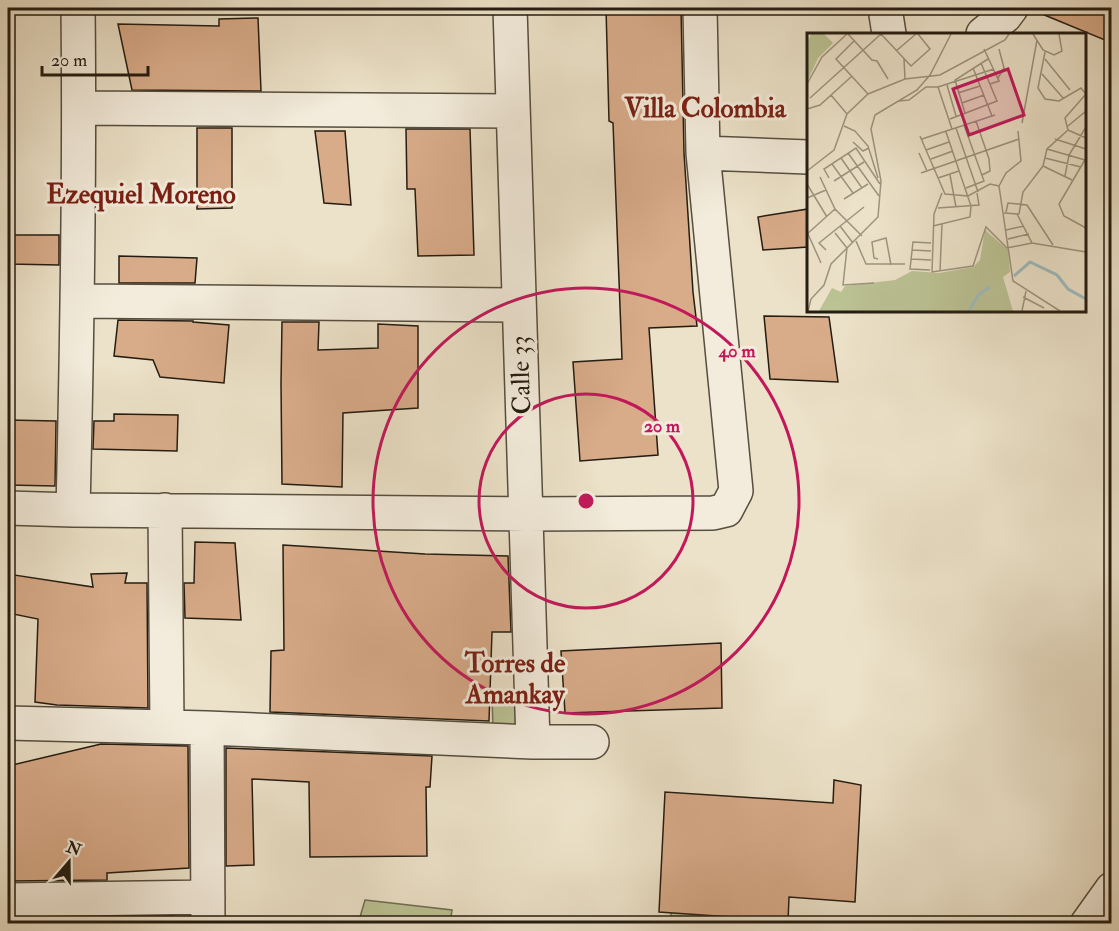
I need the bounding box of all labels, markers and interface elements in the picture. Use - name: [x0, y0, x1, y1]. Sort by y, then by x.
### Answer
- inset map: [807, 33, 1086, 312]
- scale bar: [42, 39, 148, 77]
- text: 20 m: [51, 49, 87, 72]
- district label: Villa Colombia: [623, 92, 787, 125]
- district label: Ezequiel Moreno: [46, 178, 236, 212]
- street label: Calle 33: [504, 335, 538, 415]
- text: 40 m: [718, 340, 756, 363]
- text: 20 m: [644, 415, 681, 438]
- centre of rings: [576, 491, 596, 511]
- district label: Torres de Amankay: [464, 647, 566, 712]
- north arrow: [39, 832, 99, 892]
- text: N: [63, 837, 85, 861]

